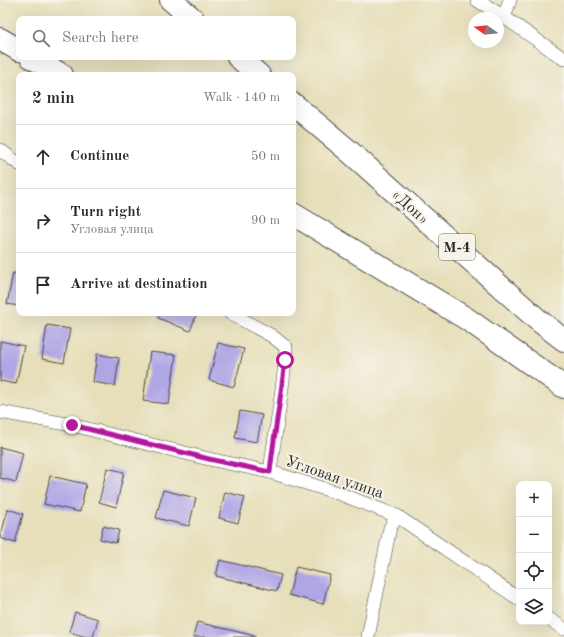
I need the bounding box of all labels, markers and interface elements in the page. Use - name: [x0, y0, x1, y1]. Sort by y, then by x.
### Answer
- north arrow: [468, 12, 504, 48]
- search box: [16, 16, 296, 60]
- icon: search: [30, 27, 52, 49]
- text: Search here: [62, 31, 139, 46]
- text: 2 min: [32, 90, 75, 107]
- text: Walk · 140 m: [203, 91, 280, 104]
- icon: ahead: [32, 146, 54, 168]
- text: Continue: [70, 149, 129, 164]
- text: 50 m: [251, 150, 280, 163]
- street label: «Дон»: [388, 187, 431, 228]
- text: Turn right: [70, 205, 141, 220]
- icon: right: [32, 210, 54, 232]
- text: 90 m: [251, 214, 280, 227]
- text: Угловая улица: [70, 223, 154, 236]
- road number: М-4: [439, 234, 475, 260]
- icon: arrive: [32, 274, 54, 296]
- text: Arrive at destination: [70, 277, 208, 292]
- route start: [276, 351, 294, 369]
- route end: [63, 416, 81, 434]
- street label: Угловая улица: [283, 454, 386, 502]
- map controls: [516, 481, 552, 625]
- button: +: [516, 481, 552, 517]
- button: −: [516, 517, 552, 553]
- button: locate: [516, 553, 552, 589]
- button: layers: [516, 589, 552, 625]

